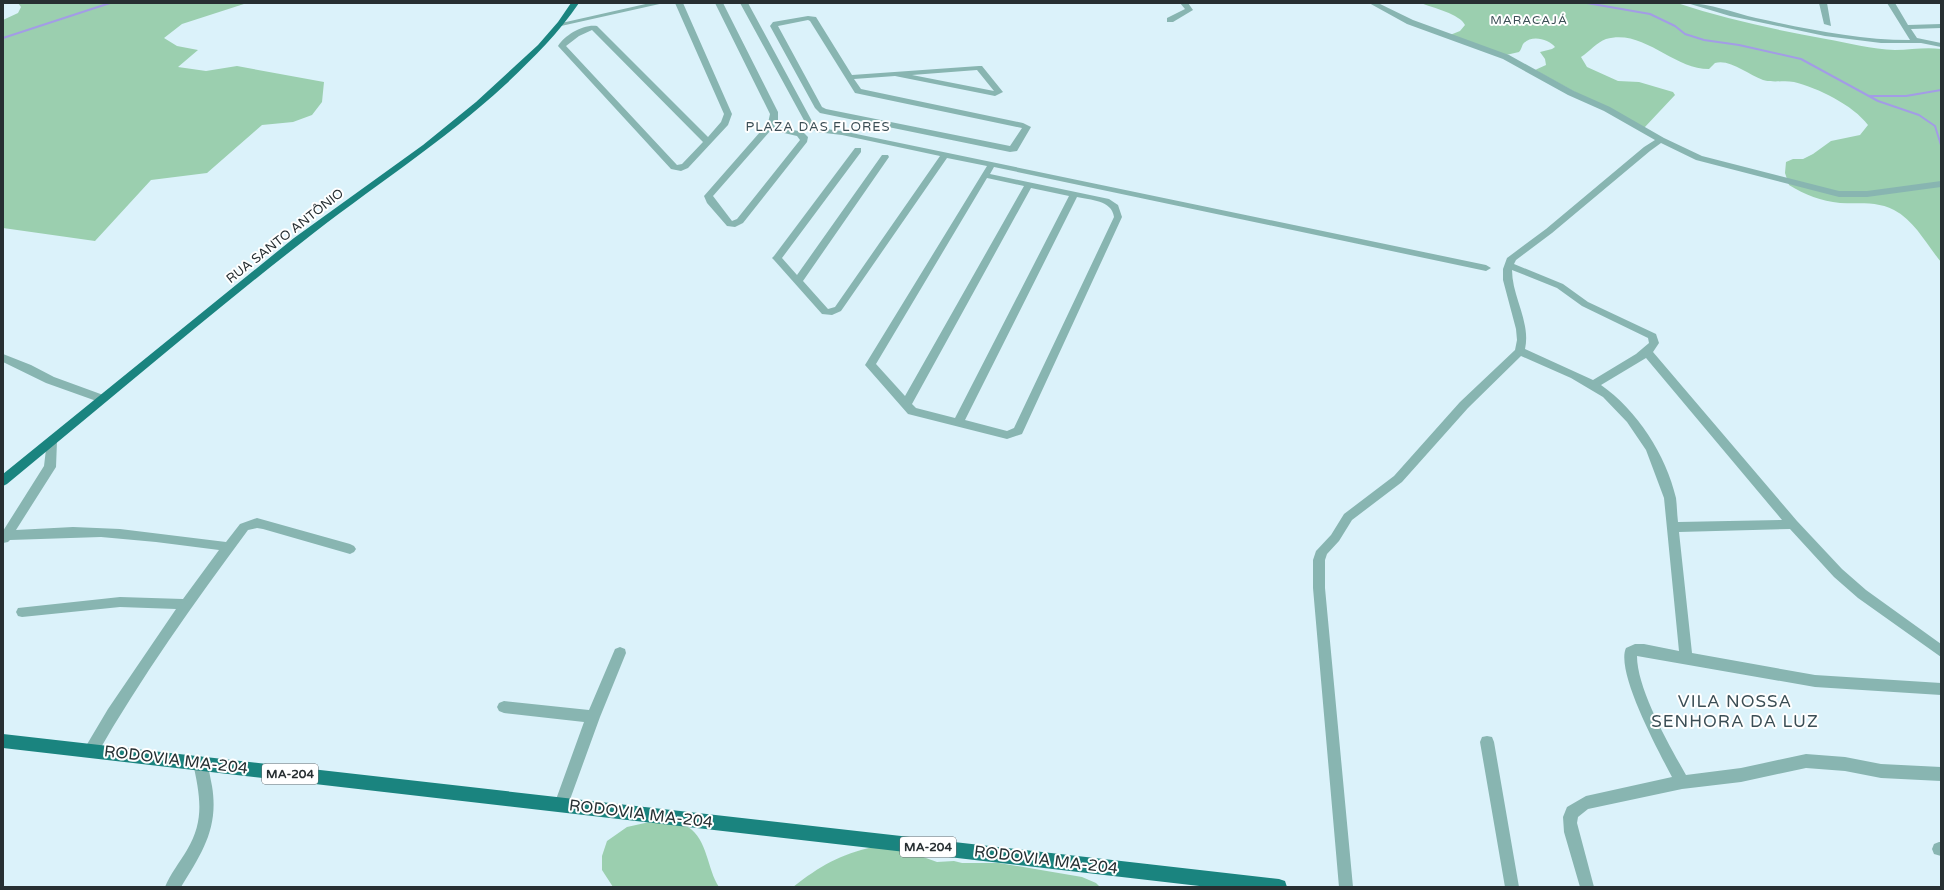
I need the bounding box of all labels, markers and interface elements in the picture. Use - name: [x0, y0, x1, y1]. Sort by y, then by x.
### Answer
- district label: MARACAJÁ: [1490, 13, 1568, 27]
- district label: PLAZA DAS FLORES: [745, 119, 891, 135]
- street label: RUA SANTO ANTÔNIO: [223, 185, 347, 287]
- district label: VILA NOSSA SENHORA DA LUZ: [1651, 691, 1819, 732]
- street label: RODOVIA MA-204: [103, 741, 249, 779]
- road number: MA-204: [262, 764, 318, 784]
- street label: RODOVIA MA-204: [568, 795, 714, 833]
- road number: MA-204: [900, 837, 956, 857]
- street label: RODOVIA MA-204: [973, 841, 1119, 879]

